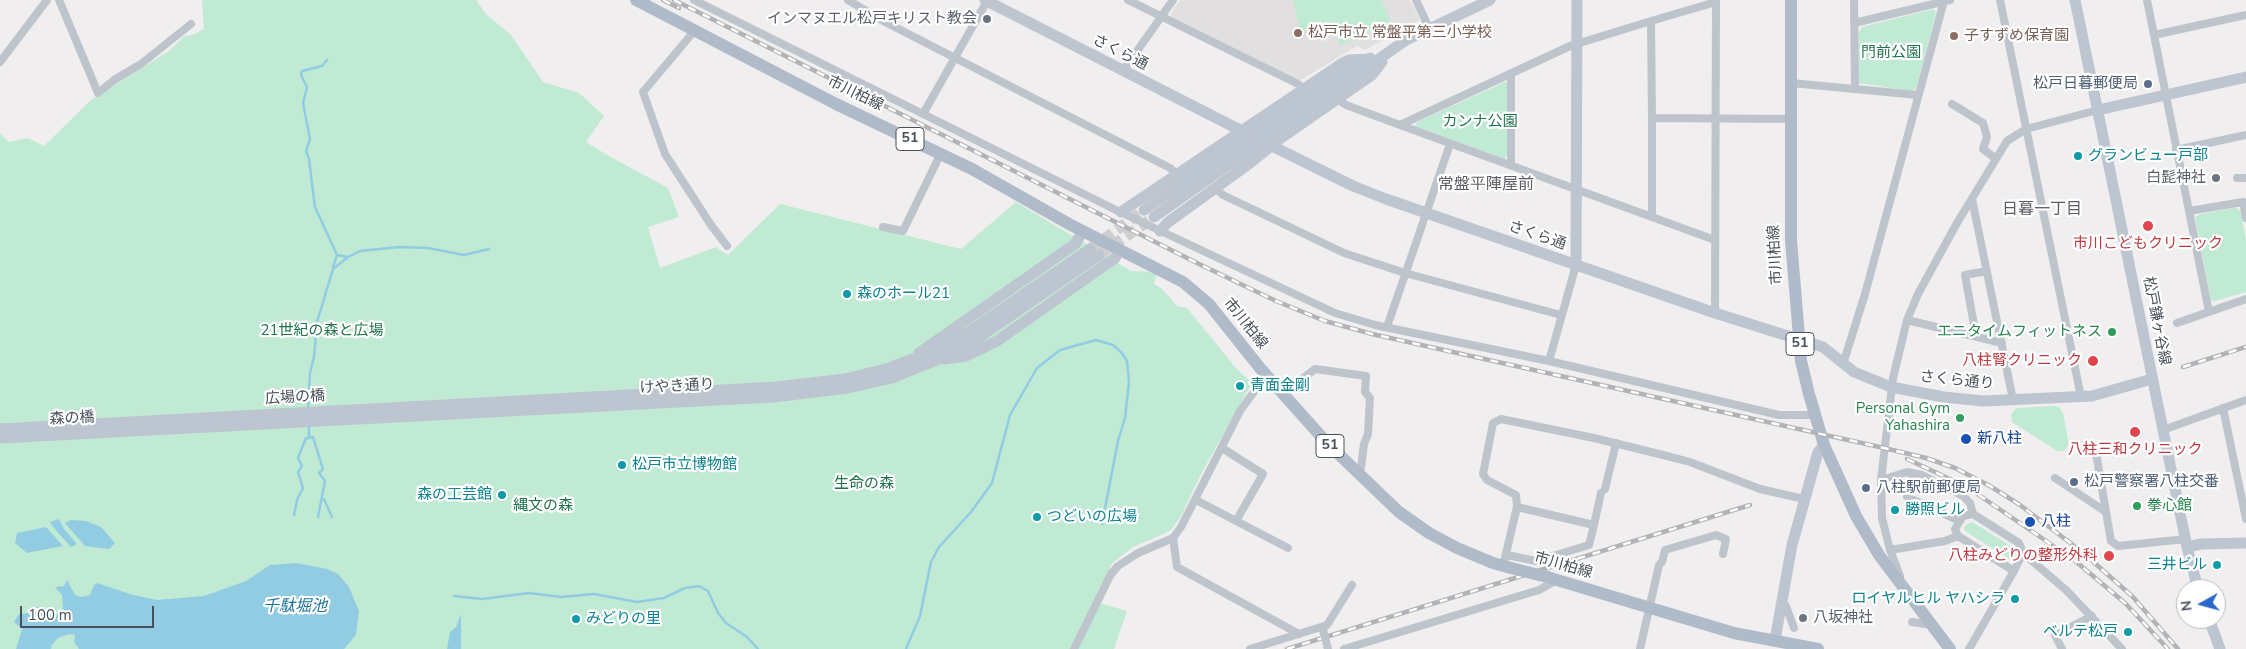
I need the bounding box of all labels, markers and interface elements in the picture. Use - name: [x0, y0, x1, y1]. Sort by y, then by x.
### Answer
- place label: インマヌエル松戸キリスト教会: [767, 10, 977, 28]
- marker: インマヌエル松戸キリスト教会: [981, 13, 993, 25]
- place label: 松戸市立 常盤平第三小学校: [1308, 24, 1492, 42]
- marker: 松戸市立 常盤平第三小学校: [1292, 27, 1304, 39]
- place label: 子すずめ保育園: [1964, 27, 2069, 45]
- marker: 子すずめ保育園: [1948, 30, 1960, 42]
- street label: さくら通: [1089, 31, 1151, 75]
- park label: 門前公園: [1861, 44, 1921, 62]
- street label: 市川柏線: [824, 73, 886, 115]
- place label: 松戸日暮郵便局: [2033, 75, 2138, 93]
- marker: 松戸日暮郵便局: [2142, 78, 2154, 90]
- park label: カンナ公園: [1443, 113, 1517, 131]
- road number: 51: [896, 128, 924, 150]
- place label: グランビュー戸部: [2088, 147, 2208, 165]
- marker: グランビュー戸部: [2072, 150, 2084, 162]
- place label: 白髭神社: [2146, 169, 2206, 187]
- marker: 白髭神社: [2210, 172, 2222, 184]
- district label: 常盤平陣屋前: [1438, 175, 1534, 195]
- district label: 日暮一丁目: [2002, 200, 2082, 220]
- street label: さくら通: [1506, 218, 1568, 254]
- marker: 市川こどもクリニック: [2141, 219, 2155, 233]
- street label: 市川柏線: [1765, 225, 1787, 285]
- place label: 市川こどもクリニック: [2073, 235, 2223, 253]
- street label: 松戸鎌ヶ谷線: [2139, 275, 2173, 367]
- place label: 森のホール21: [857, 285, 950, 303]
- marker: 森のホール21: [841, 288, 853, 300]
- street label: 市川柏線: [1219, 295, 1271, 353]
- park label: 21世紀の森と広場: [261, 322, 383, 340]
- place label: エニタイムフィットネス: [1937, 323, 2102, 341]
- marker: エニタイムフィットネス: [2106, 326, 2118, 338]
- road number: 51: [1786, 332, 1814, 356]
- place label: 八柱腎クリニック: [1962, 352, 2082, 370]
- marker: 八柱腎クリニック: [2086, 354, 2100, 368]
- street label: さくら通り: [1919, 368, 1995, 394]
- street label: けやき通り: [639, 376, 715, 398]
- place label: 青面金剛: [1250, 377, 1310, 395]
- marker: 青面金剛: [1234, 380, 1246, 392]
- street label: 広場の橋: [265, 387, 325, 409]
- place label: Personal Gym Yahashira: [1856, 400, 1950, 435]
- street label: 森の橋: [49, 409, 95, 429]
- marker: Personal Gym Yahashira: [1954, 412, 1966, 424]
- marker: 八柱三和クリニック: [2128, 425, 2142, 439]
- place label: 新八柱: [1977, 430, 2022, 448]
- marker: 新八柱: [1959, 432, 1973, 446]
- road number: 51: [1316, 434, 1344, 458]
- place label: 八柱三和クリニック: [2068, 441, 2202, 459]
- place label: 松戸市立博物館: [632, 456, 737, 474]
- marker: 松戸市立博物館: [616, 459, 628, 471]
- place label: 松戸警察署八柱交番: [2084, 473, 2219, 491]
- park label: 生命の森: [834, 475, 894, 493]
- marker: 松戸警察署八柱交番: [2068, 476, 2080, 488]
- place label: 八柱駅前郵便局: [1876, 479, 1981, 497]
- marker: 八柱駅前郵便局: [1860, 482, 1872, 494]
- place label: 森の工芸館: [417, 486, 492, 504]
- marker: 森の工芸館: [496, 489, 508, 501]
- park label: 縄文の森: [513, 497, 573, 515]
- place label: 拳心館: [2147, 497, 2192, 515]
- marker: 拳心館: [2131, 500, 2143, 512]
- place label: 勝照ビル: [1905, 501, 1965, 519]
- marker: 勝照ビル: [1889, 504, 1901, 516]
- place label: つどいの広場: [1047, 508, 1137, 526]
- marker: つどいの広場: [1031, 511, 1043, 523]
- place label: 八柱: [2041, 513, 2071, 531]
- marker: 八柱: [2023, 515, 2037, 529]
- place label: 八柱みどりの整形外科: [1948, 547, 2098, 565]
- street label: 市川柏線: [1532, 549, 1594, 583]
- marker: 八柱みどりの整形外科: [2102, 549, 2116, 563]
- place label: 三井ビル: [2147, 556, 2207, 574]
- marker: 三井ビル: [2211, 559, 2223, 571]
- north arrow: [2176, 579, 2226, 629]
- place label: ロイヤルヒル ヤハシラ: [1851, 590, 2005, 608]
- marker: ロイヤルヒル ヤハシラ: [2009, 593, 2021, 605]
- scale bar: [22, 596, 156, 628]
- water label: 千駄堀池: [263, 597, 327, 617]
- text: N: [2177, 599, 2197, 612]
- text: 100 m: [28, 605, 72, 625]
- place label: 八坂神社: [1813, 609, 1873, 627]
- place label: みどりの里: [586, 610, 661, 628]
- marker: 八坂神社: [1797, 612, 1809, 624]
- marker: みどりの里: [570, 613, 582, 625]
- place label: ベルテ松戸: [2043, 623, 2118, 641]
- marker: ベルテ松戸: [2122, 626, 2134, 638]

